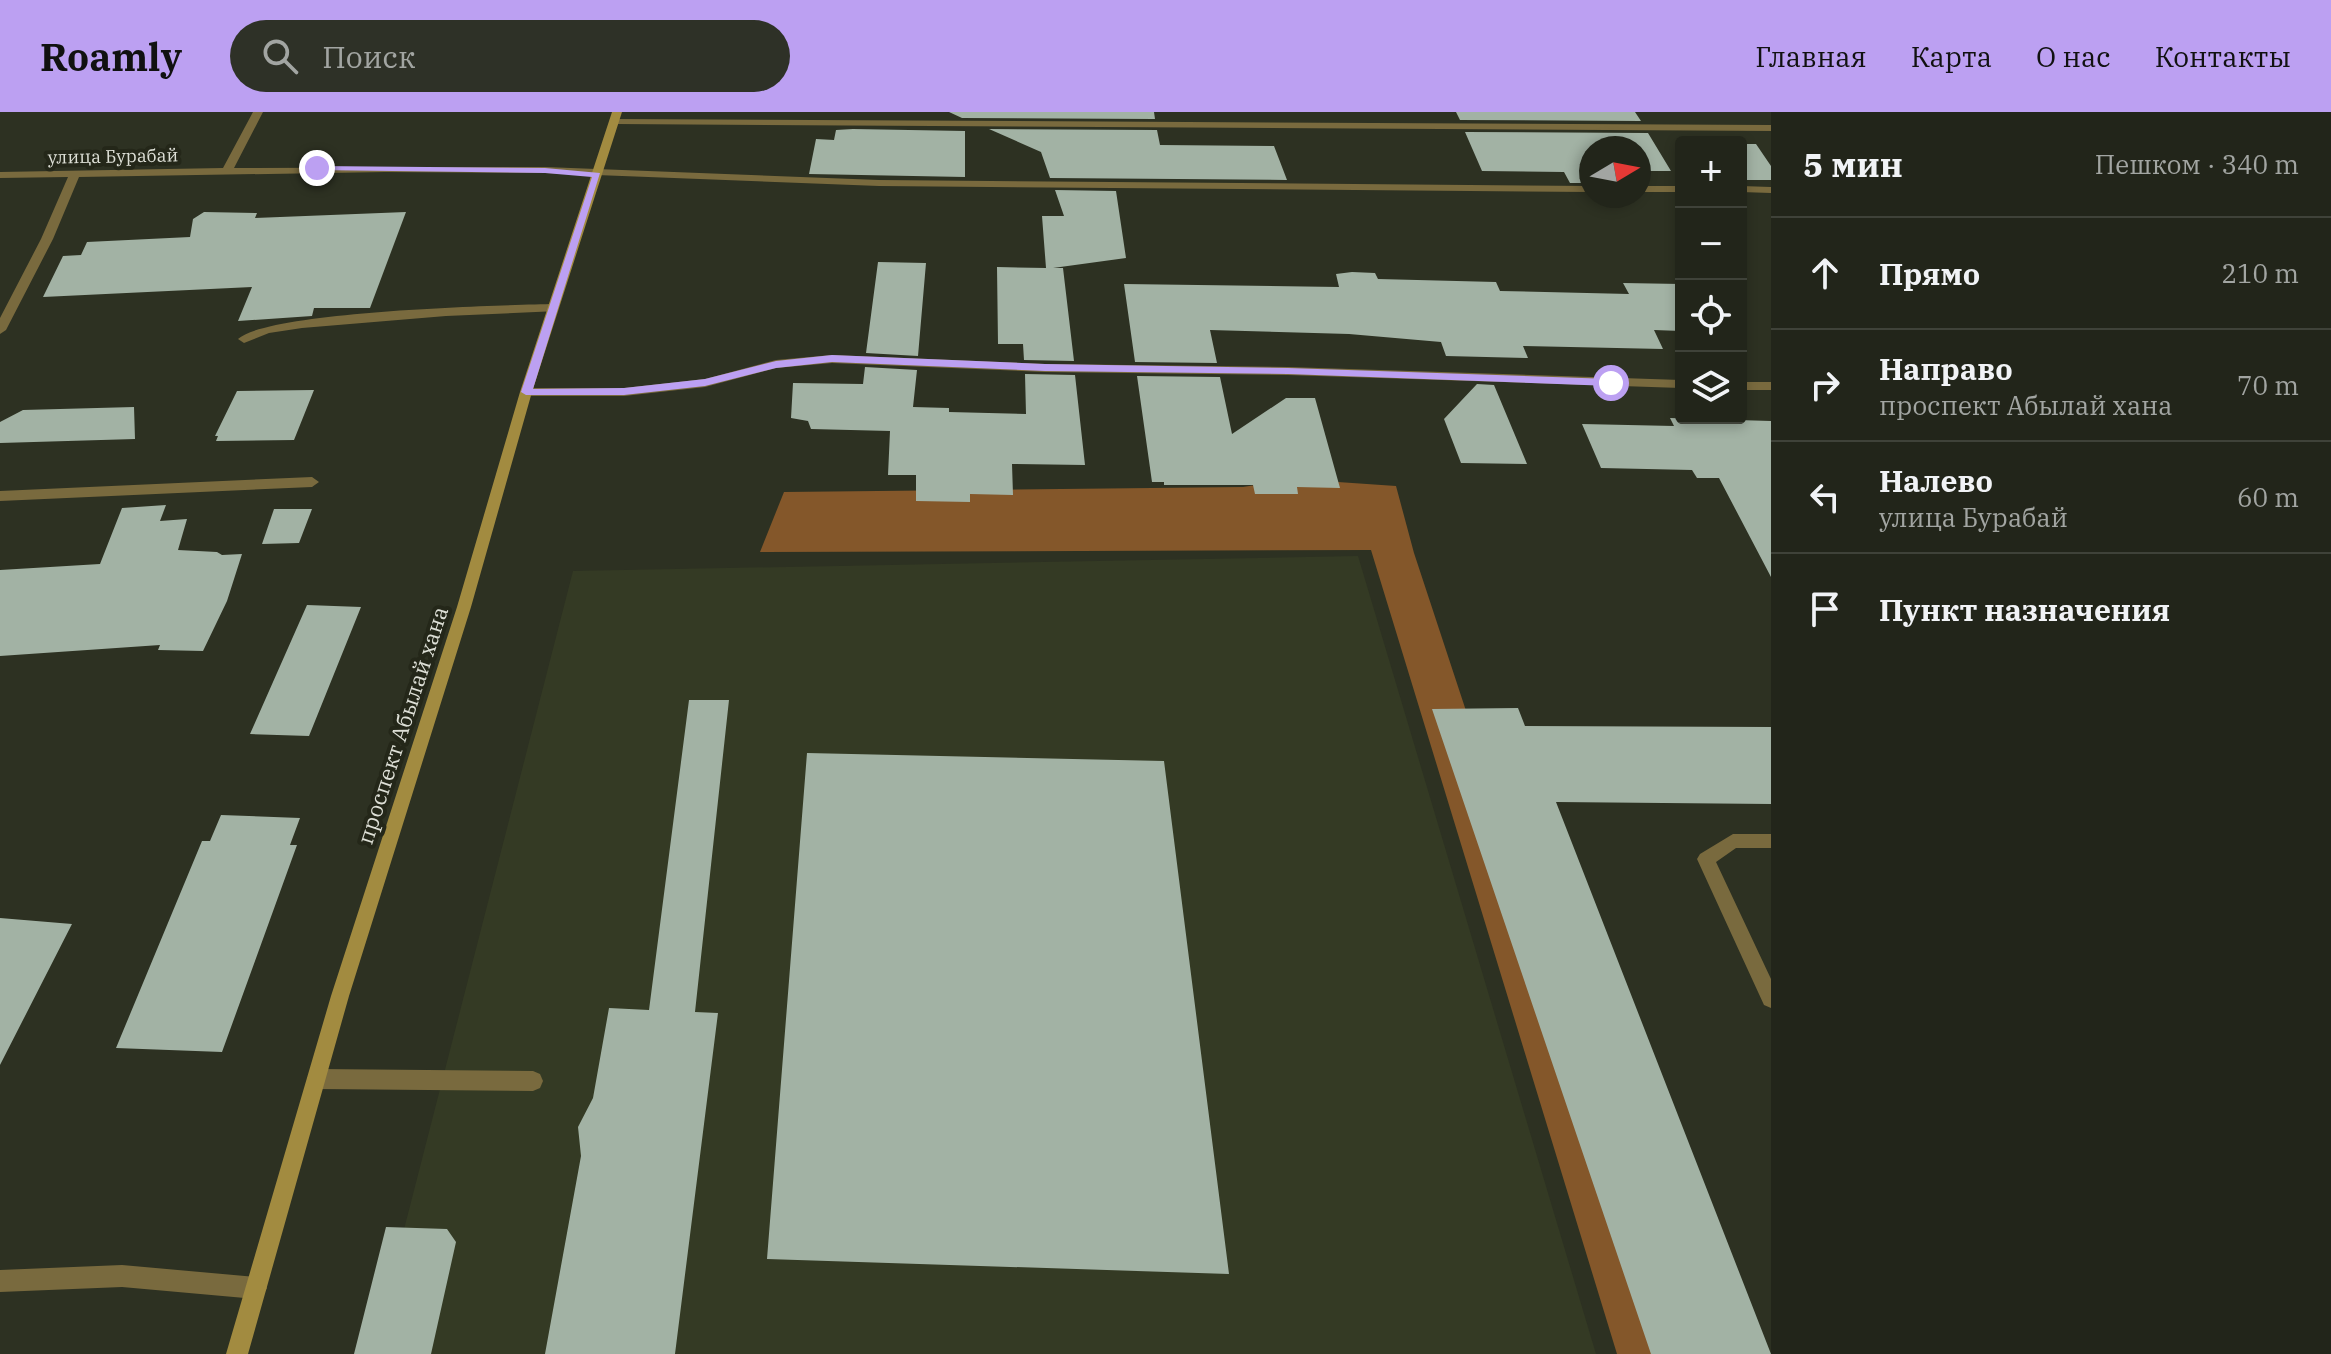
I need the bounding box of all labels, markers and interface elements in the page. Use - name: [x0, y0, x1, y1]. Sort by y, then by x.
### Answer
- search box: [230, 20, 790, 92]
- text: Roamly: [40, 32, 182, 81]
- icon: search: [258, 34, 302, 78]
- text: Поиск: [322, 37, 415, 76]
- text: Главная: [1755, 38, 1867, 75]
- text: Карта: [1911, 38, 1992, 75]
- text: О нас: [2036, 38, 2111, 75]
- text: Контакты: [2155, 38, 2291, 75]
- north arrow: [1579, 136, 1651, 208]
- map controls: [1675, 136, 1747, 424]
- button: +: [1675, 136, 1747, 208]
- text: 5 мин: [1803, 142, 1903, 186]
- street label: улица Бурабай: [47, 143, 179, 169]
- text: Пешком · 340 m: [2095, 147, 2299, 181]
- route end: [299, 150, 335, 186]
- button: −: [1675, 208, 1747, 280]
- icon: ahead: [1803, 251, 1847, 295]
- text: Прямо: [1879, 254, 1980, 293]
- text: 210 m: [2221, 256, 2299, 290]
- button: locate: [1675, 280, 1747, 352]
- text: Направо: [1879, 349, 2013, 388]
- button: layers: [1675, 352, 1747, 424]
- icon: right: [1803, 363, 1847, 407]
- route start: [1593, 365, 1629, 401]
- text: 70 m: [2237, 368, 2299, 402]
- text: проспект Абылай хана: [1879, 388, 2172, 422]
- text: Налево: [1879, 461, 1993, 500]
- icon: left: [1803, 475, 1847, 519]
- text: 60 m: [2237, 480, 2299, 514]
- text: улица Бурабай: [1879, 500, 2068, 534]
- icon: arrive: [1803, 587, 1847, 631]
- text: Пункт назначения: [1879, 590, 2170, 629]
- street label: проспект Абылай хана: [350, 602, 454, 848]

